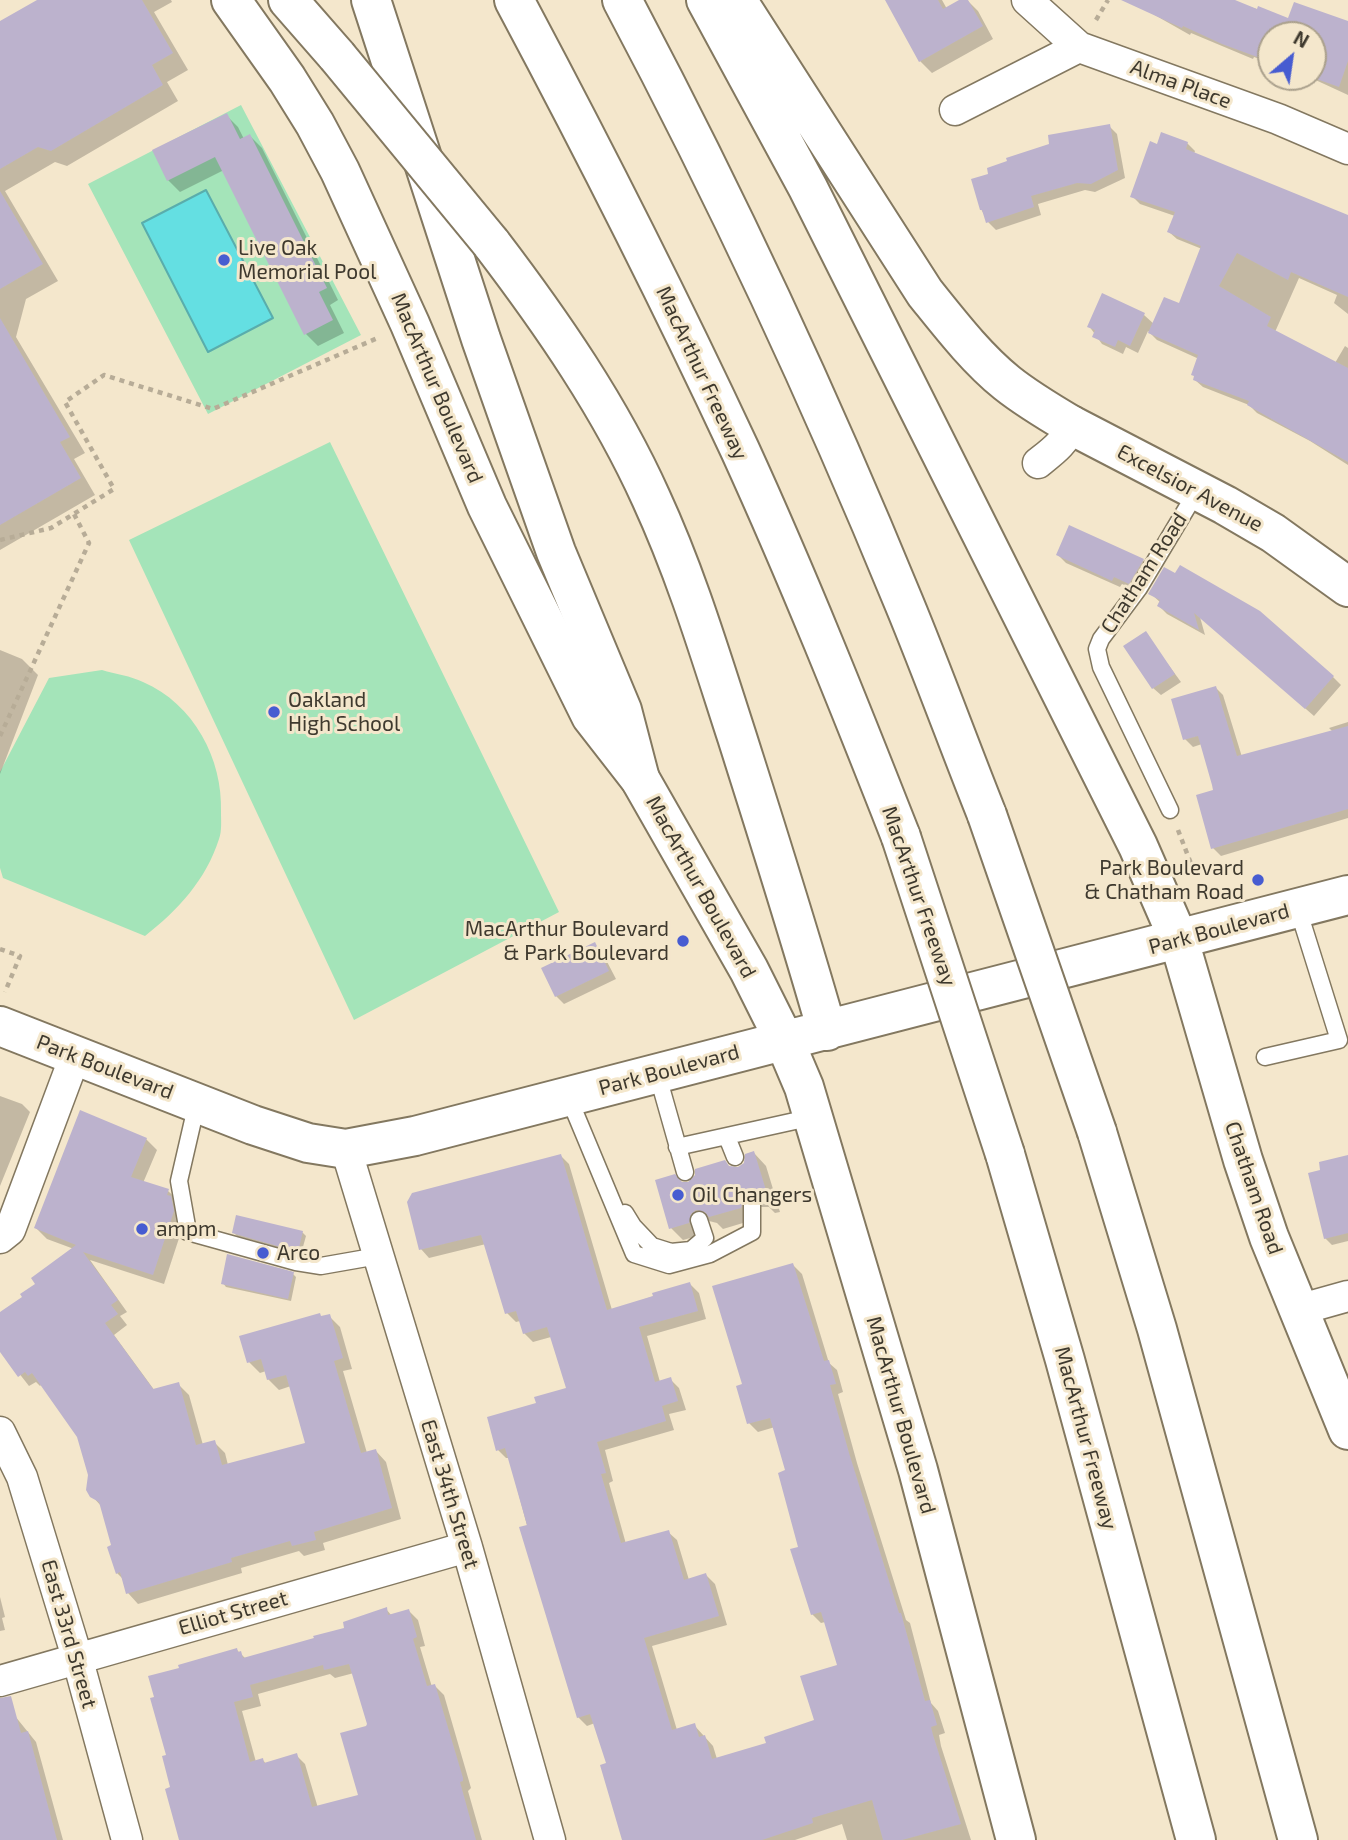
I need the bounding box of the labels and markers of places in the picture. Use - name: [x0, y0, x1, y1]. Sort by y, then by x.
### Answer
- place label: Live Oak Memorial Pool: [238, 235, 376, 285]
- marker: Live Oak Memorial Pool: [216, 252, 232, 268]
- place label: Oakland High School: [288, 687, 400, 737]
- marker: Oakland High School: [266, 704, 282, 720]
- place label: Park Boulevard & Chatham Road: [1084, 855, 1244, 905]
- marker: Park Boulevard & Chatham Road: [1250, 872, 1266, 888]
- place label: MacArthur Boulevard & Park Boulevard: [465, 916, 669, 966]
- marker: MacArthur Boulevard & Park Boulevard: [675, 933, 691, 949]
- place label: Oil Changers: [692, 1182, 812, 1208]
- marker: Oil Changers: [670, 1187, 686, 1203]
- place label: ampm: [156, 1216, 217, 1242]
- marker: ampm: [134, 1221, 150, 1237]
- place label: Arco: [277, 1240, 320, 1266]
- marker: Arco: [255, 1245, 271, 1261]

